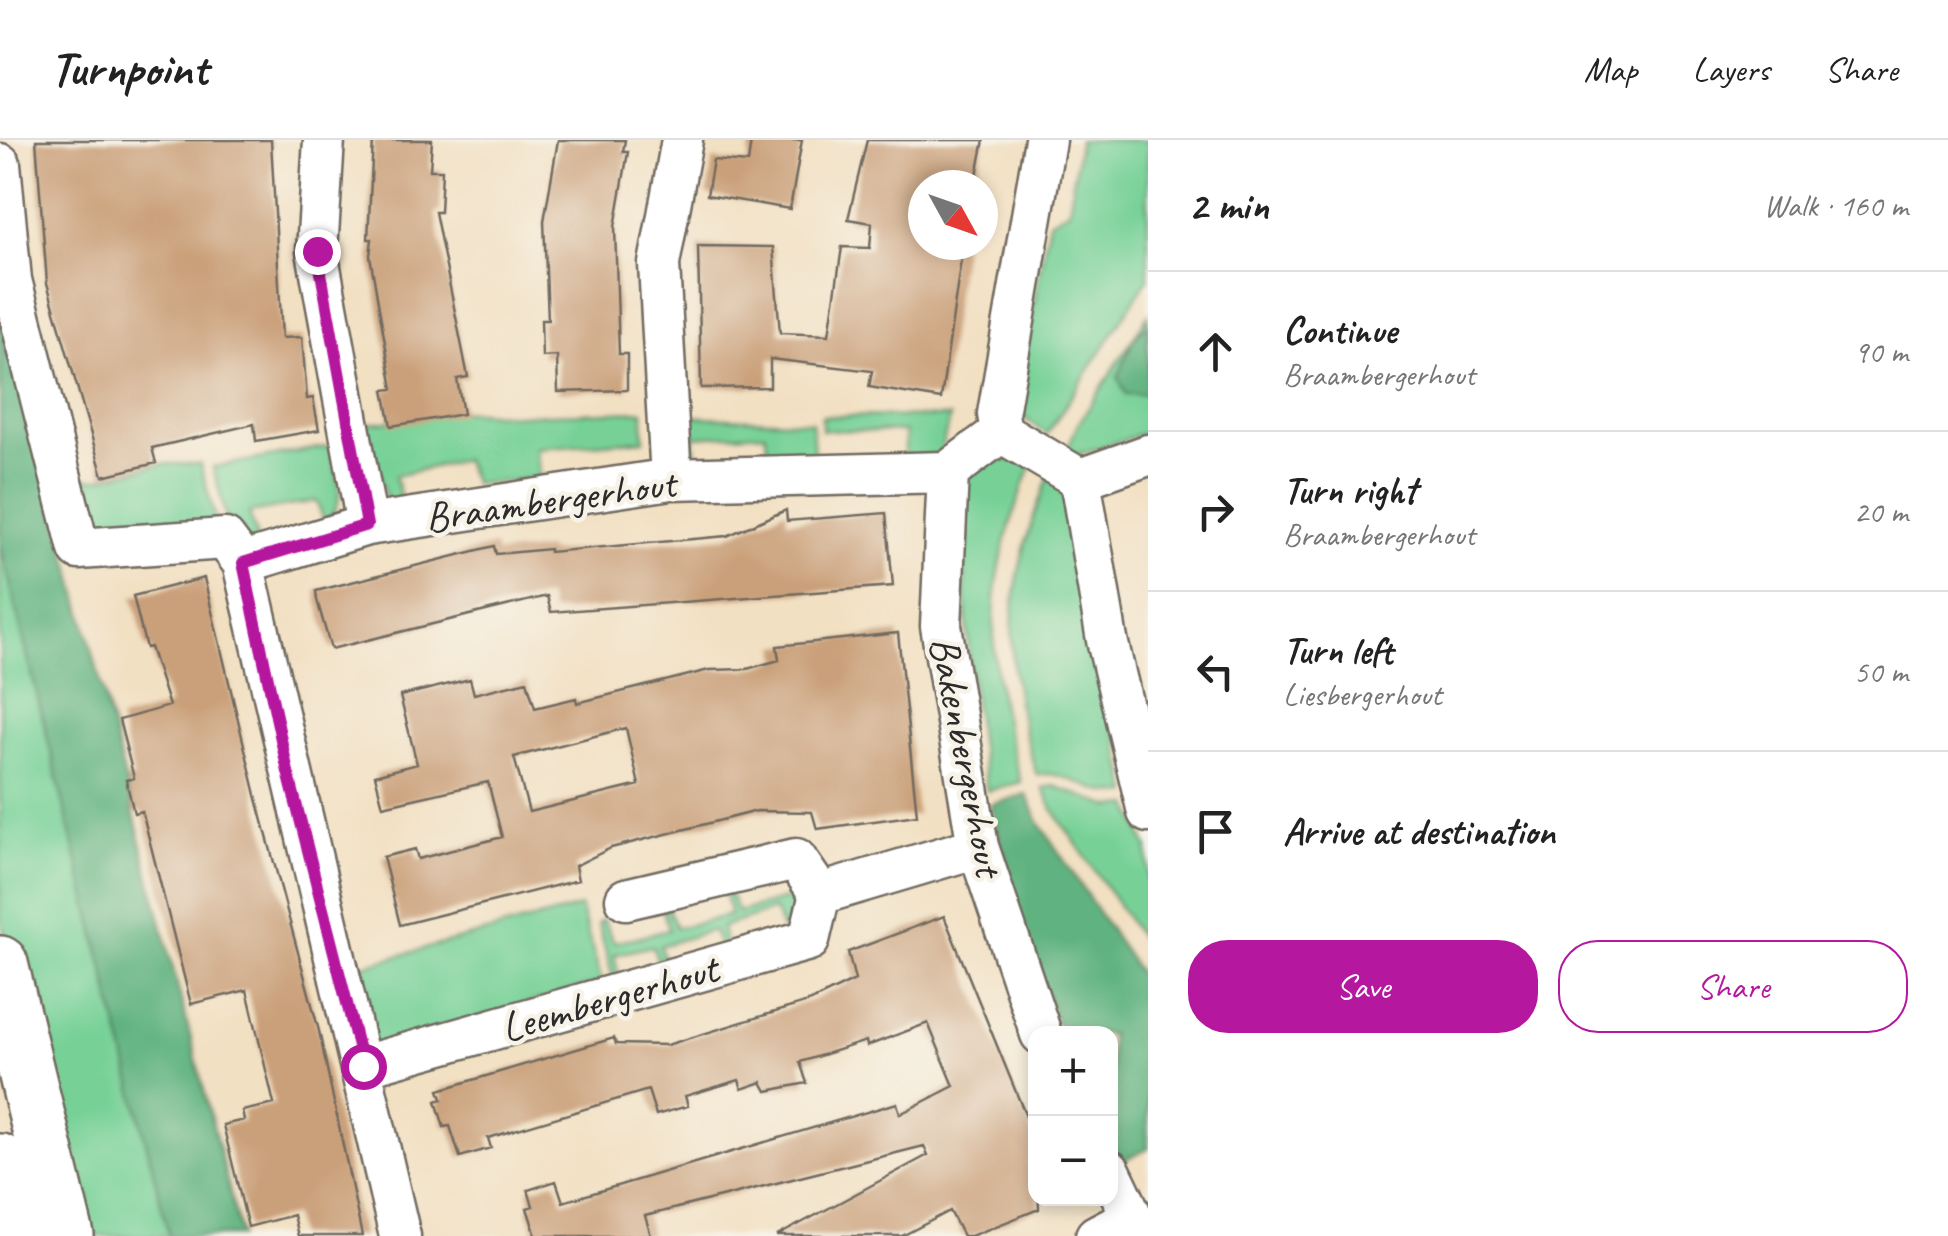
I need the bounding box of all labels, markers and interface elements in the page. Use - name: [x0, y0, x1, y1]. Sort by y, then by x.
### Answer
- text: Turnpoint: [50, 39, 208, 99]
- text: Map: [1584, 47, 1637, 92]
- text: Layers: [1692, 47, 1770, 92]
- text: Share: [1825, 47, 1898, 92]
- north arrow: [908, 170, 998, 260]
- text: 2 min: [1188, 179, 1268, 232]
- text: Walk · 160 m: [1764, 185, 1908, 226]
- route end: [295, 229, 341, 275]
- text: Continue: [1283, 307, 1397, 354]
- icon: ahead: [1188, 324, 1243, 379]
- text: 90 m: [1854, 331, 1908, 372]
- text: Braambergerhout: [1283, 354, 1475, 395]
- street label: Braambergerhout: [422, 456, 683, 544]
- text: Turn right: [1283, 467, 1417, 514]
- icon: right: [1188, 484, 1243, 539]
- text: 20 m: [1854, 491, 1908, 532]
- text: Braambergerhout: [1283, 514, 1475, 555]
- text: Turn left: [1283, 627, 1393, 674]
- street label: Bakenbergerhout: [917, 632, 1016, 884]
- icon: left: [1188, 644, 1243, 699]
- text: 50 m: [1854, 651, 1908, 692]
- text: Liesbergerhout: [1283, 674, 1442, 715]
- icon: arrive: [1188, 804, 1243, 859]
- text: Arrive at destination: [1283, 808, 1555, 855]
- button: Save: [1188, 940, 1538, 1033]
- button: Share: [1558, 940, 1908, 1033]
- street label: Leembergerhout: [495, 941, 728, 1055]
- map controls: [1028, 1026, 1118, 1206]
- button: +: [1028, 1026, 1118, 1116]
- route start: [341, 1044, 387, 1090]
- button: −: [1028, 1116, 1118, 1206]

